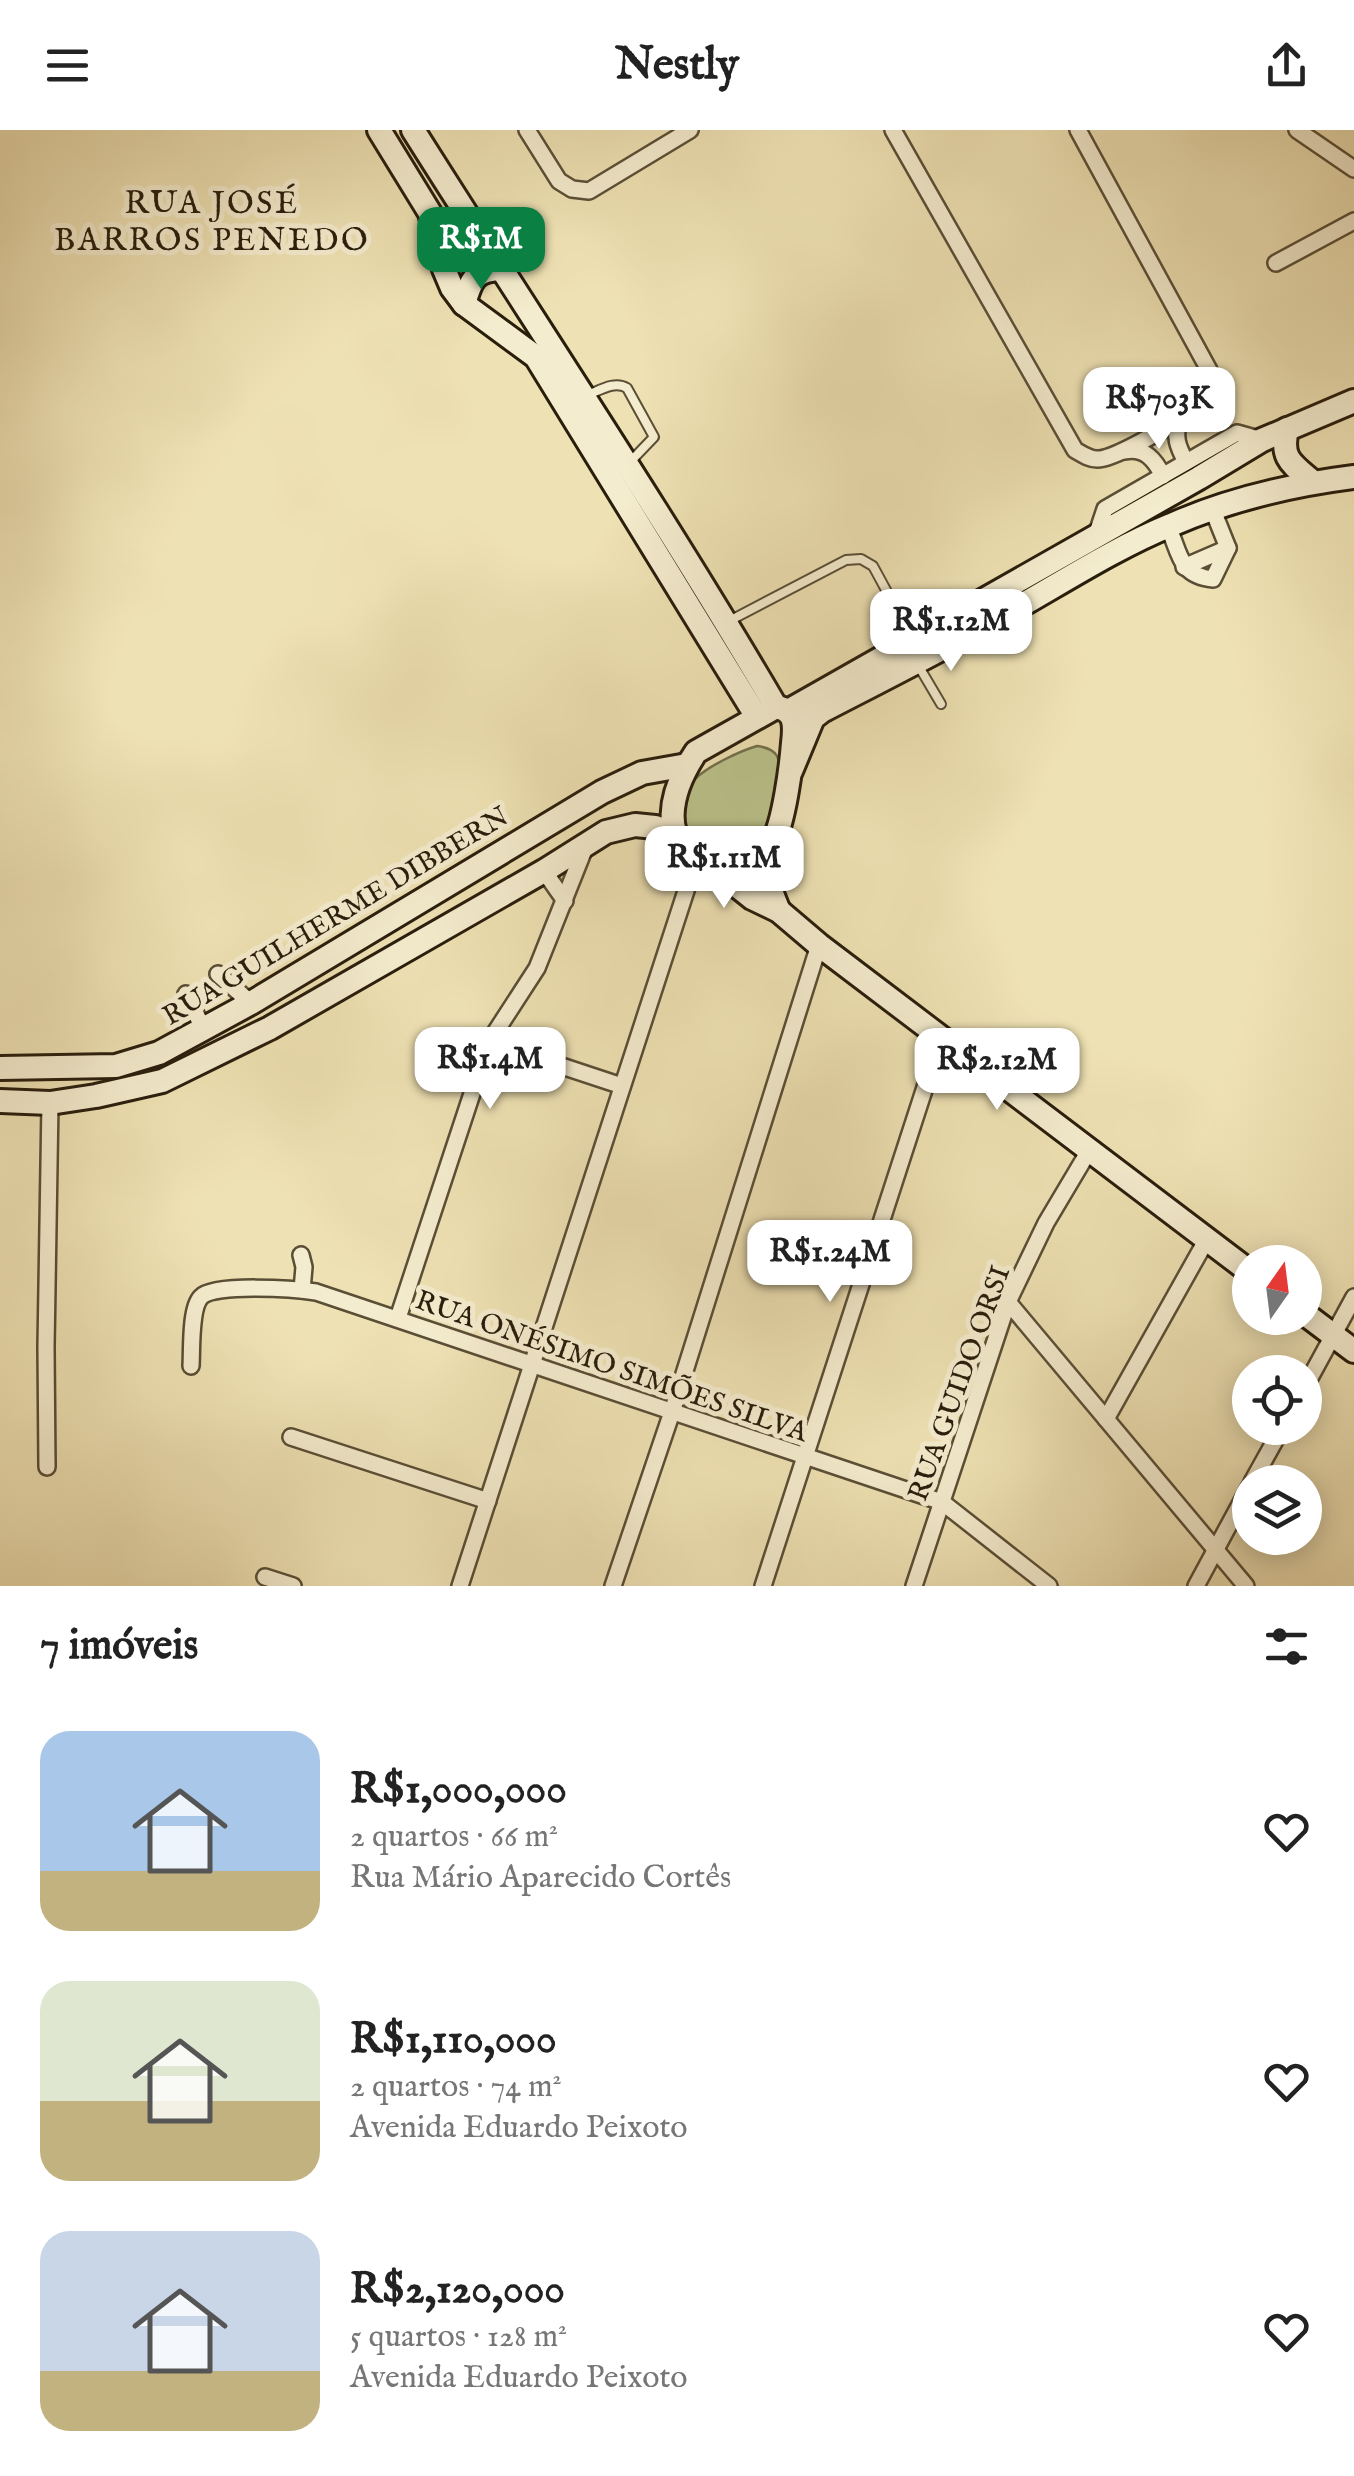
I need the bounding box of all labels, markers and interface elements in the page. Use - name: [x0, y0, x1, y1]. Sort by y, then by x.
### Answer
- text: Nestly: [615, 37, 739, 94]
- icon: menu: [40, 38, 95, 93]
- icon: share: [1259, 38, 1314, 93]
- district label: RUA JOSÉ BARROS PENEDO: [54, 183, 370, 262]
- pin: R$1M: [422, 207, 540, 292]
- text: R$1M: [439, 219, 523, 260]
- pin: R$703K: [1078, 367, 1240, 452]
- text: R$703K: [1105, 379, 1213, 420]
- pin: R$1.12M: [859, 589, 1043, 674]
- text: R$1.12M: [892, 601, 1010, 642]
- street label: RUA GUILHERME DIBBERN: [157, 800, 516, 1035]
- pin: R$1.11M: [632, 826, 816, 911]
- text: R$1.11M: [667, 838, 781, 879]
- pin: R$1.4M: [409, 1027, 571, 1112]
- pin: R$2.12M: [905, 1028, 1089, 1113]
- text: R$1.4M: [437, 1039, 543, 1080]
- text: R$2.12M: [937, 1040, 1057, 1081]
- pin: R$1.24M: [738, 1220, 922, 1305]
- text: R$1.24M: [769, 1232, 891, 1273]
- north arrow: [1232, 1245, 1322, 1335]
- map controls: [1232, 1245, 1322, 1555]
- street label: RUA GUIDO ORSI: [902, 1261, 1019, 1506]
- street label: RUA ONÉSIMO SIMÕES SILVA: [410, 1283, 813, 1451]
- button: locate: [1232, 1355, 1322, 1445]
- button: layers: [1232, 1465, 1322, 1555]
- icon: filters: [1259, 1619, 1314, 1674]
- text: 7 imóveis: [40, 1620, 198, 1673]
- text: R$1,000,000: [350, 1764, 567, 1817]
- icon: home: [120, 1771, 240, 1891]
- icon: heart: [1259, 1804, 1314, 1859]
- text: 2 quartos · 66 m²: [350, 1817, 558, 1858]
- text: Rua Mário Aparecido Cortês: [350, 1858, 731, 1899]
- text: R$1,110,000: [350, 2014, 557, 2067]
- icon: home: [120, 2021, 240, 2141]
- icon: heart: [1259, 2054, 1314, 2109]
- text: 2 quartos · 74 m²: [350, 2067, 562, 2108]
- text: Avenida Eduardo Peixoto: [350, 2108, 688, 2149]
- text: R$2,120,000: [350, 2264, 565, 2317]
- icon: home: [120, 2271, 240, 2391]
- icon: heart: [1259, 2304, 1314, 2359]
- text: 5 quartos · 128 m²: [350, 2317, 567, 2358]
- text: Avenida Eduardo Peixoto: [350, 2358, 688, 2399]

